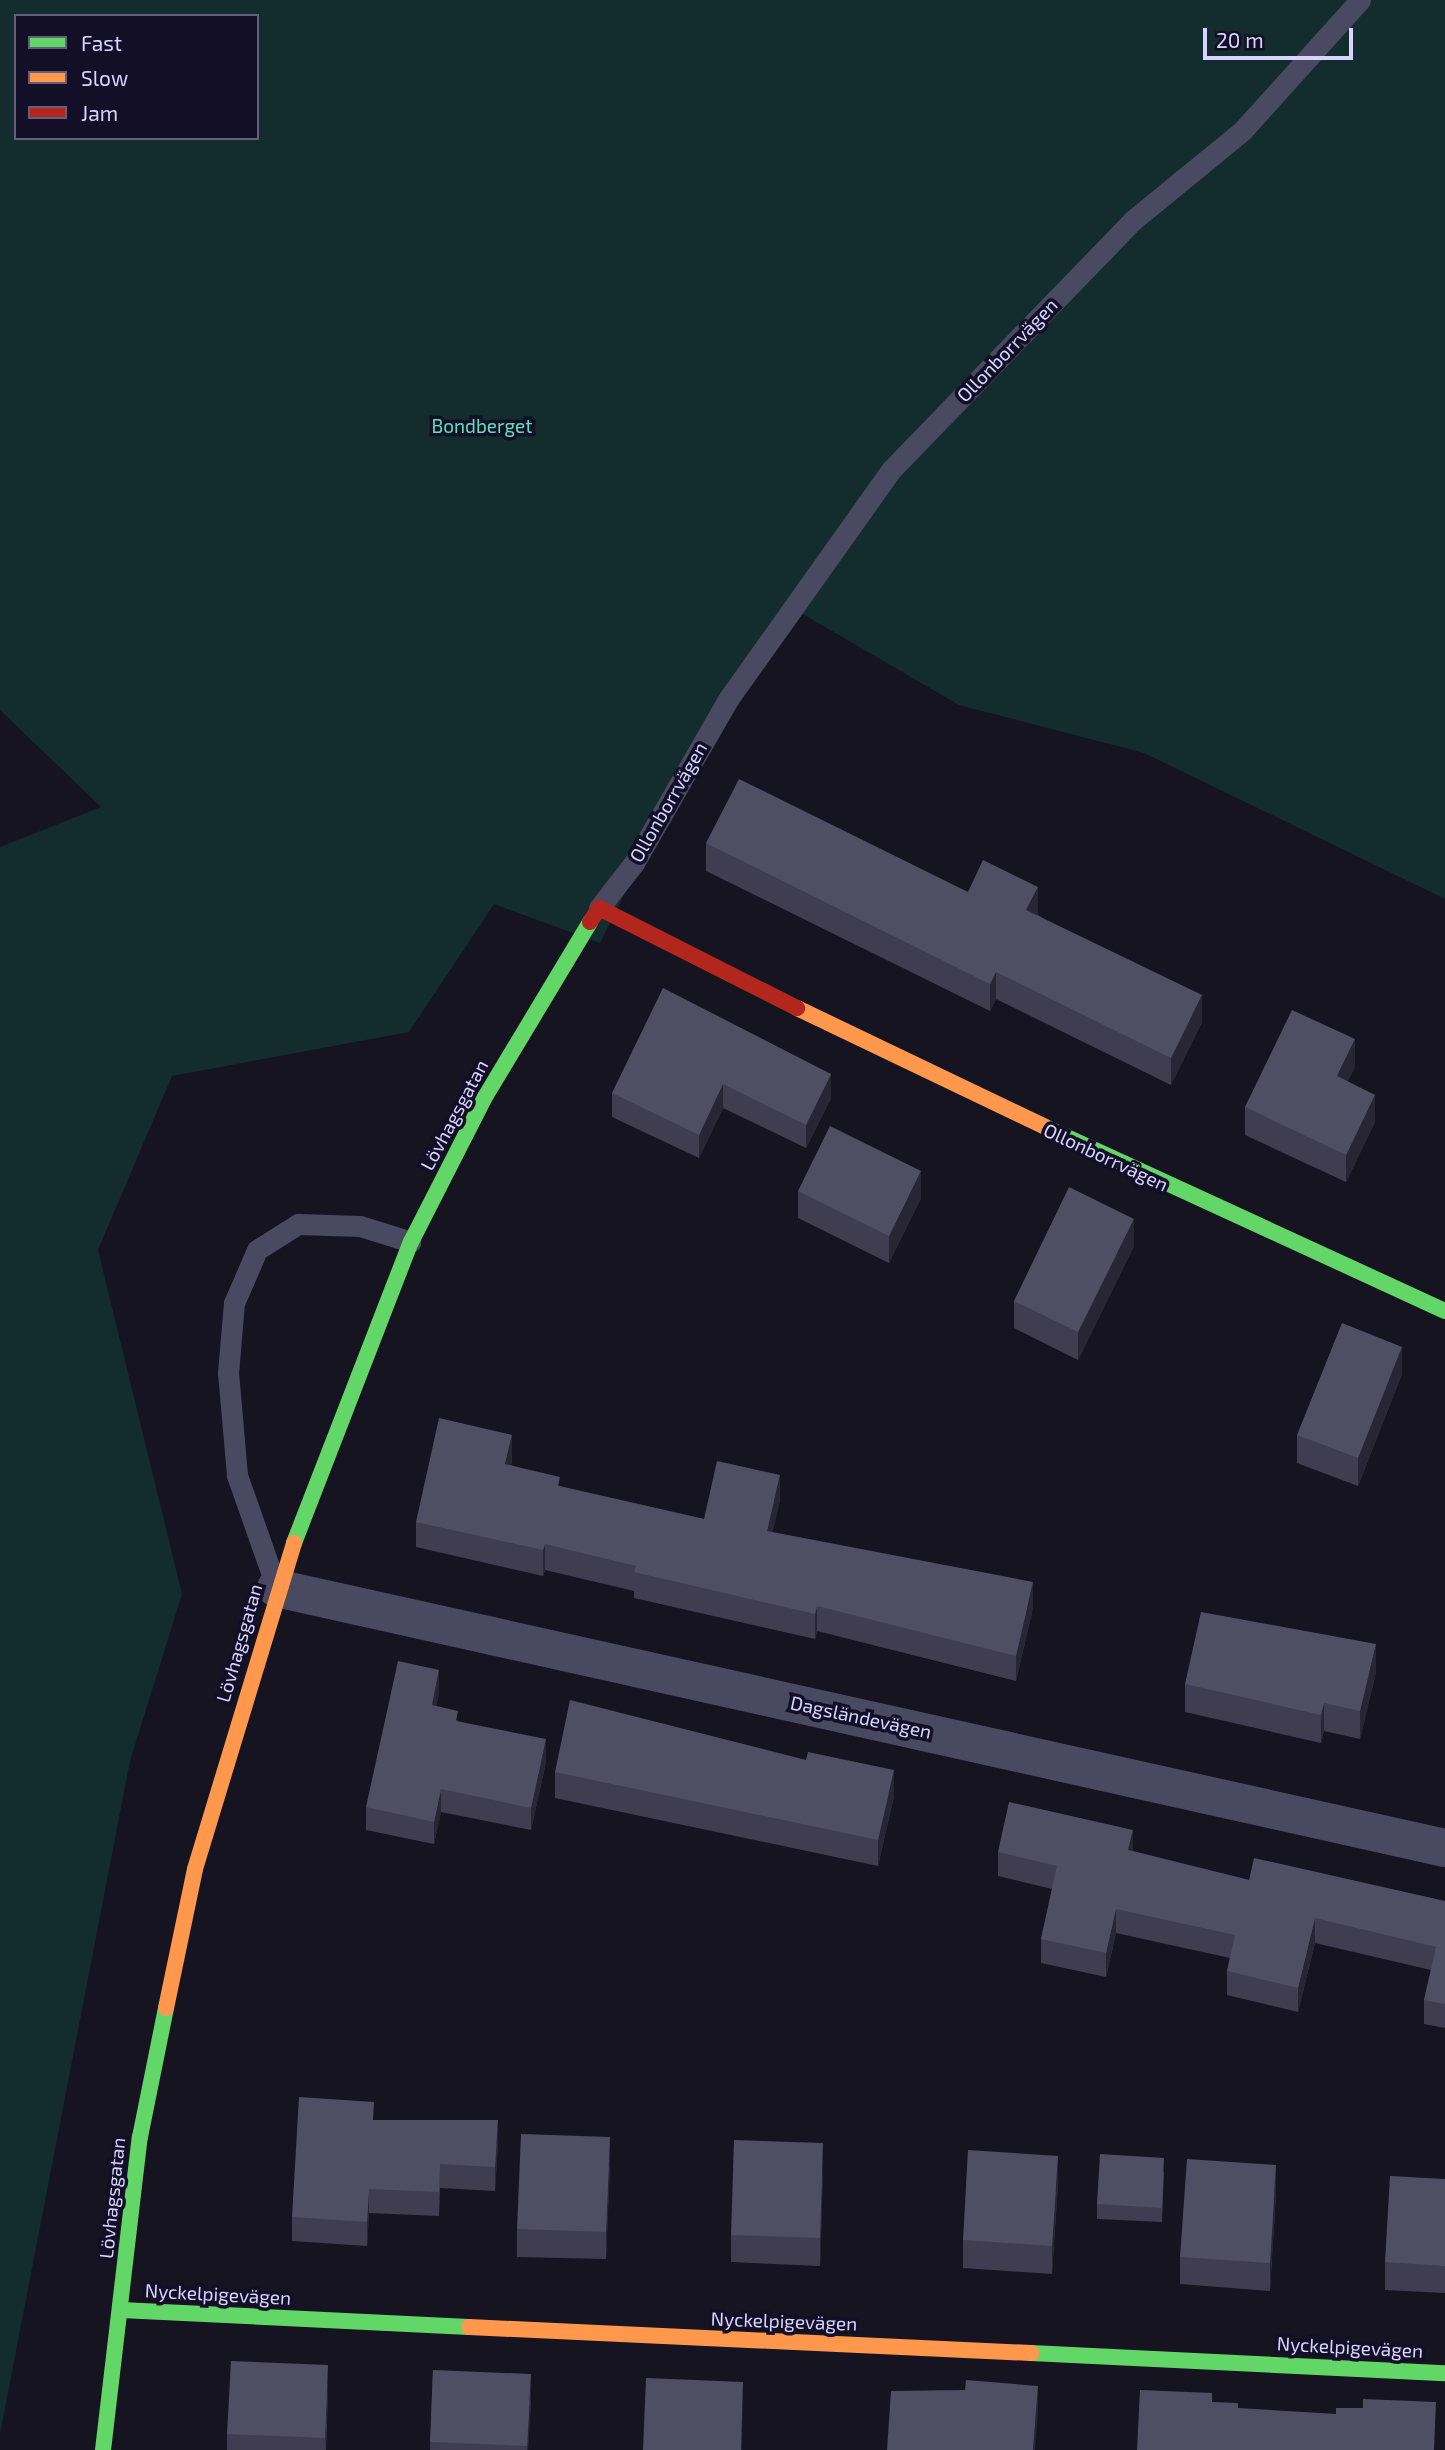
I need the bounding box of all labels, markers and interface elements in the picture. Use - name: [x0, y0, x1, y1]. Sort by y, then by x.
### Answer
- legend: [14, 14, 259, 140]
- scale bar: [1207, 14, 1358, 58]
- text: 20 m: [1216, 27, 1264, 52]
- text: Fast: [81, 30, 122, 55]
- text: Slow: [81, 65, 128, 90]
- text: Jam: [81, 100, 118, 125]
- street label: Ollonborrvägen: [952, 294, 1062, 406]
- park label: Bondberget: [431, 415, 533, 437]
- street label: Ollonborrvägen: [624, 738, 712, 866]
- street label: Lövhagsgatan: [415, 1056, 493, 1174]
- street label: Ollonborrvägen: [1040, 1118, 1172, 1196]
- street label: Lövhagsgatan: [211, 1581, 267, 1705]
- street label: Dagsländevägen: [788, 1691, 934, 1743]
- street label: Lövhagsgatan: [94, 2136, 130, 2260]
- street label: Nyckelpigevägen: [144, 2279, 292, 2309]
- street label: Nyckelpigevägen: [710, 2307, 858, 2335]
- street label: Nyckelpigevägen: [1276, 2332, 1424, 2362]

